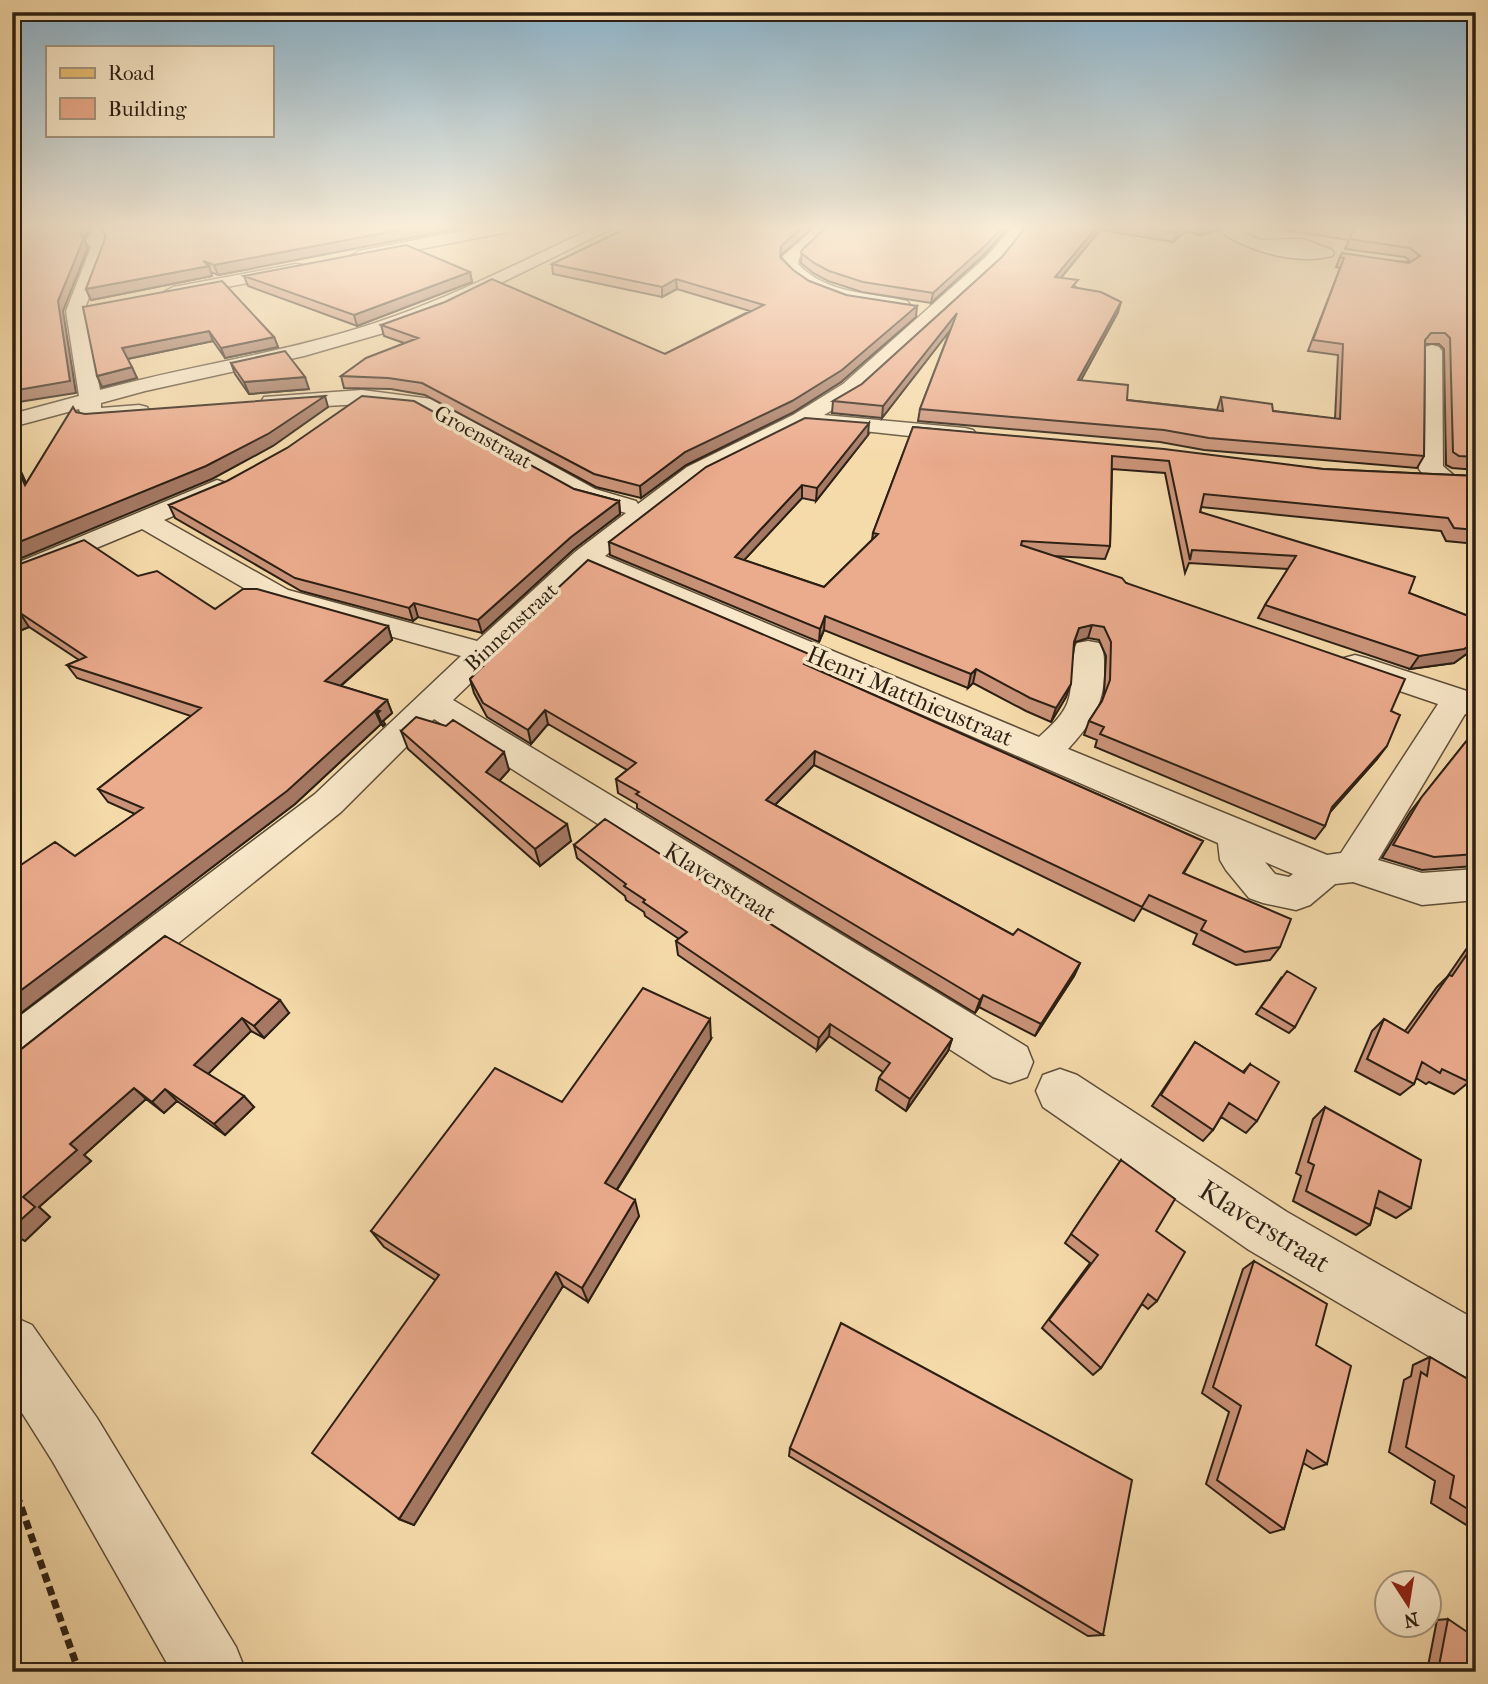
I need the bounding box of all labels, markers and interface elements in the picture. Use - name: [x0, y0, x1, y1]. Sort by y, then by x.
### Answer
- legend: [46, 46, 273, 136]
- text: Road: [108, 61, 155, 85]
- text: Building: [108, 97, 187, 121]
- street label: Groenstraat: [430, 400, 536, 474]
- street label: Binnenstraat: [460, 578, 563, 676]
- street label: Henri Matthieustraat: [803, 640, 1018, 752]
- street label: Klaverstraat: [659, 837, 782, 928]
- street label: Klaverstraat: [1193, 1173, 1336, 1280]
- north arrow: [1372, 1568, 1442, 1638]
- text: N: [1401, 1607, 1421, 1632]

